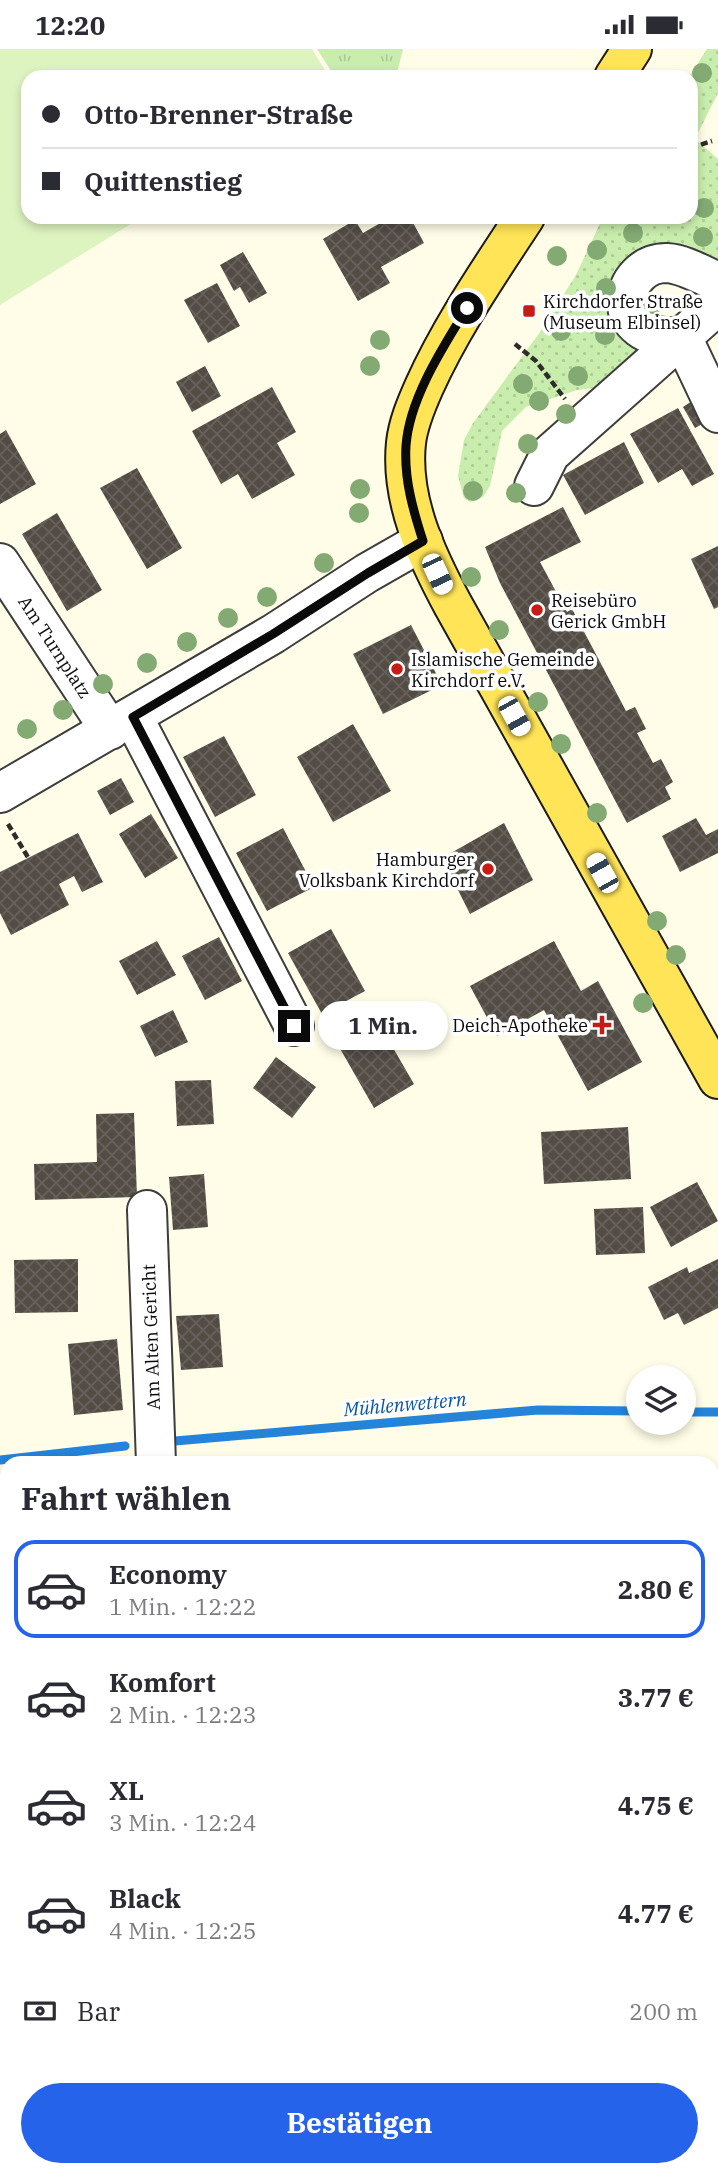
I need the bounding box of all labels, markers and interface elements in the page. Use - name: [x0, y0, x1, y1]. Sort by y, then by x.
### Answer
- text: 12:20: [35, 8, 105, 42]
- text: Otto-Brenner-Straße: [84, 97, 353, 131]
- text: Quittenstieg: [84, 164, 242, 198]
- place label: Kirchdorfer Straße (Museum Elbinsel): [543, 290, 703, 334]
- route start: [451, 292, 483, 324]
- marker: Kirchdorfer Straße (Museum Elbinsel): [521, 303, 537, 319]
- car: [419, 551, 456, 597]
- place label: Reisebüro Gerick GmbH: [551, 589, 666, 633]
- street label: Am Turnplatz: [13, 592, 97, 702]
- marker: Reisebüro Gerick GmbH: [529, 602, 545, 618]
- place label: Islamische Gemeinde Kirchdorf e.V.: [411, 648, 594, 692]
- marker: Islamische Gemeinde Kirchdorf e.V.: [389, 661, 405, 677]
- car: [495, 693, 534, 739]
- place label: Hamburger Volksbank Kirchdorf: [299, 848, 476, 892]
- car: [583, 850, 622, 896]
- marker: Hamburger Volksbank Kirchdorf: [480, 861, 496, 877]
- callout: 1 Min.: [318, 1002, 448, 1051]
- route end: [278, 1010, 310, 1042]
- text: 1 Min.: [348, 1010, 418, 1040]
- place label: Deich-Apotheke: [452, 1014, 588, 1037]
- marker: Deich-Apotheke: [594, 1017, 610, 1033]
- street label: Am Alten Gericht: [137, 1264, 165, 1410]
- map controls: [626, 1365, 696, 1435]
- button: layers: [626, 1365, 696, 1435]
- water label: Mühlenwettern: [342, 1387, 468, 1421]
- text: Fahrt wählen: [21, 1477, 231, 1519]
- text: Economy: [109, 1557, 227, 1591]
- icon: car: [25, 1558, 88, 1621]
- text: 2.80 €: [618, 1572, 694, 1606]
- text: 1 Min. · 12:22: [109, 1591, 256, 1621]
- text: Komfort: [109, 1665, 216, 1699]
- icon: car: [25, 1666, 88, 1729]
- text: 3.77 €: [618, 1680, 694, 1714]
- text: 2 Min. · 12:23: [109, 1699, 256, 1729]
- text: XL: [109, 1773, 144, 1807]
- icon: car: [25, 1774, 88, 1837]
- text: 4.75 €: [618, 1788, 694, 1822]
- text: 3 Min. · 12:24: [109, 1807, 256, 1837]
- text: Black: [109, 1881, 181, 1915]
- icon: car: [25, 1882, 88, 1945]
- text: 4.77 €: [618, 1896, 694, 1930]
- text: 4 Min. · 12:25: [109, 1915, 256, 1945]
- icon: cash: [21, 1992, 59, 2030]
- text: Bar: [77, 1994, 120, 2028]
- text: 200 m: [629, 1996, 698, 2026]
- button: Bestätigen: [21, 2083, 698, 2163]

